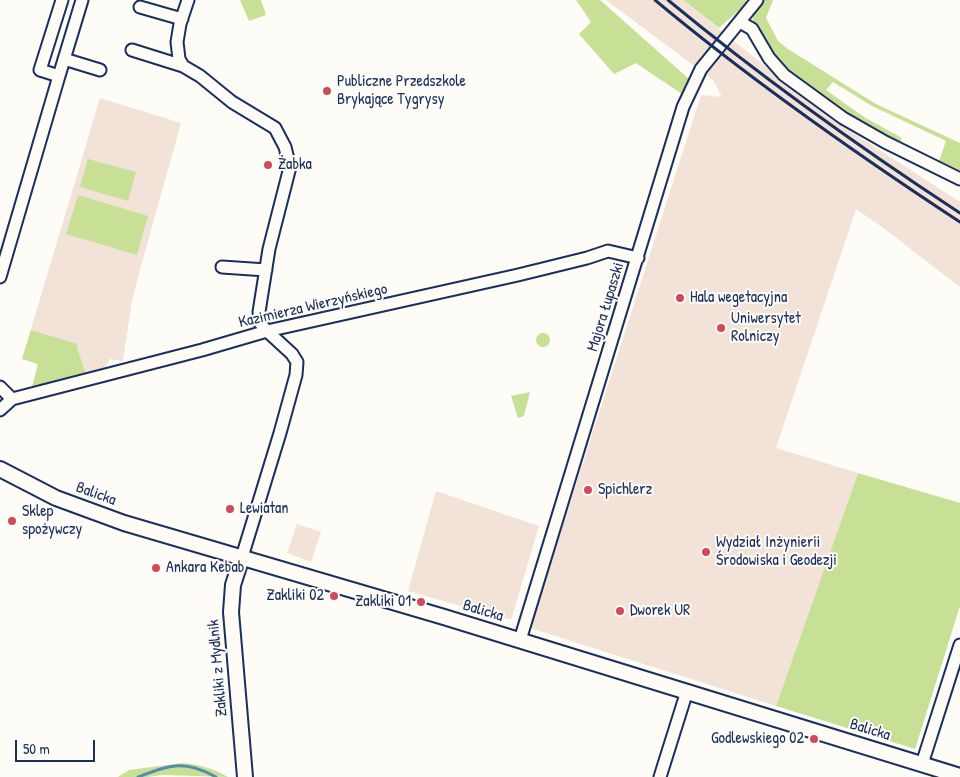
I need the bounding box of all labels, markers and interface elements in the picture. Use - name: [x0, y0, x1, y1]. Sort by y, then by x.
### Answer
- place label: Publiczne Przedszkole Brykające Tygrysy: [337, 72, 466, 110]
- marker: Publiczne Przedszkole Brykające Tygrysy: [321, 85, 333, 97]
- place label: Żabka: [278, 155, 312, 175]
- marker: Żabka: [262, 159, 274, 171]
- street label: Majora Łupaszki: [583, 260, 629, 354]
- street label: Kazimierza Wierzyńskiego: [237, 280, 389, 332]
- place label: Hala wegetacyjna: [690, 288, 787, 308]
- marker: Hala wegetacyjna: [674, 292, 686, 304]
- place label: Uniwersytet Rolniczy: [731, 309, 801, 347]
- marker: Uniwersytet Rolniczy: [715, 322, 727, 334]
- street label: Balicka: [73, 478, 119, 510]
- place label: Spichlerz: [598, 480, 652, 500]
- marker: Spichlerz: [582, 484, 594, 496]
- place label: Lewiatan: [240, 499, 289, 519]
- place label: Sklep spożywczy: [22, 502, 82, 540]
- marker: Lewiatan: [224, 503, 236, 515]
- marker: Sklep spożywczy: [6, 515, 18, 527]
- place label: Wydział Inżynierii Środowiska i Geodezji: [716, 533, 837, 571]
- marker: Wydział Inżynierii Środowiska i Geodezji: [700, 546, 712, 558]
- place label: Ankara Kebab: [166, 558, 244, 578]
- marker: Ankara Kebab: [150, 562, 162, 574]
- place label: Zakliki 02: [267, 586, 324, 606]
- marker: Zakliki 02: [328, 590, 340, 602]
- place label: Zakliki 01: [355, 592, 411, 612]
- marker: Zakliki 01: [415, 596, 427, 608]
- street label: Balicka: [460, 596, 506, 626]
- place label: Dworek UR: [630, 601, 690, 621]
- marker: Dworek UR: [614, 605, 626, 617]
- street label: Zakliki z Mydlnik: [204, 619, 232, 717]
- street label: Balicka: [847, 715, 893, 745]
- place label: Godlewskiego 02: [711, 729, 804, 749]
- scale bar: [18, 730, 98, 762]
- marker: Godlewskiego 02: [808, 733, 820, 745]
- text: 50 m: [23, 738, 50, 759]

